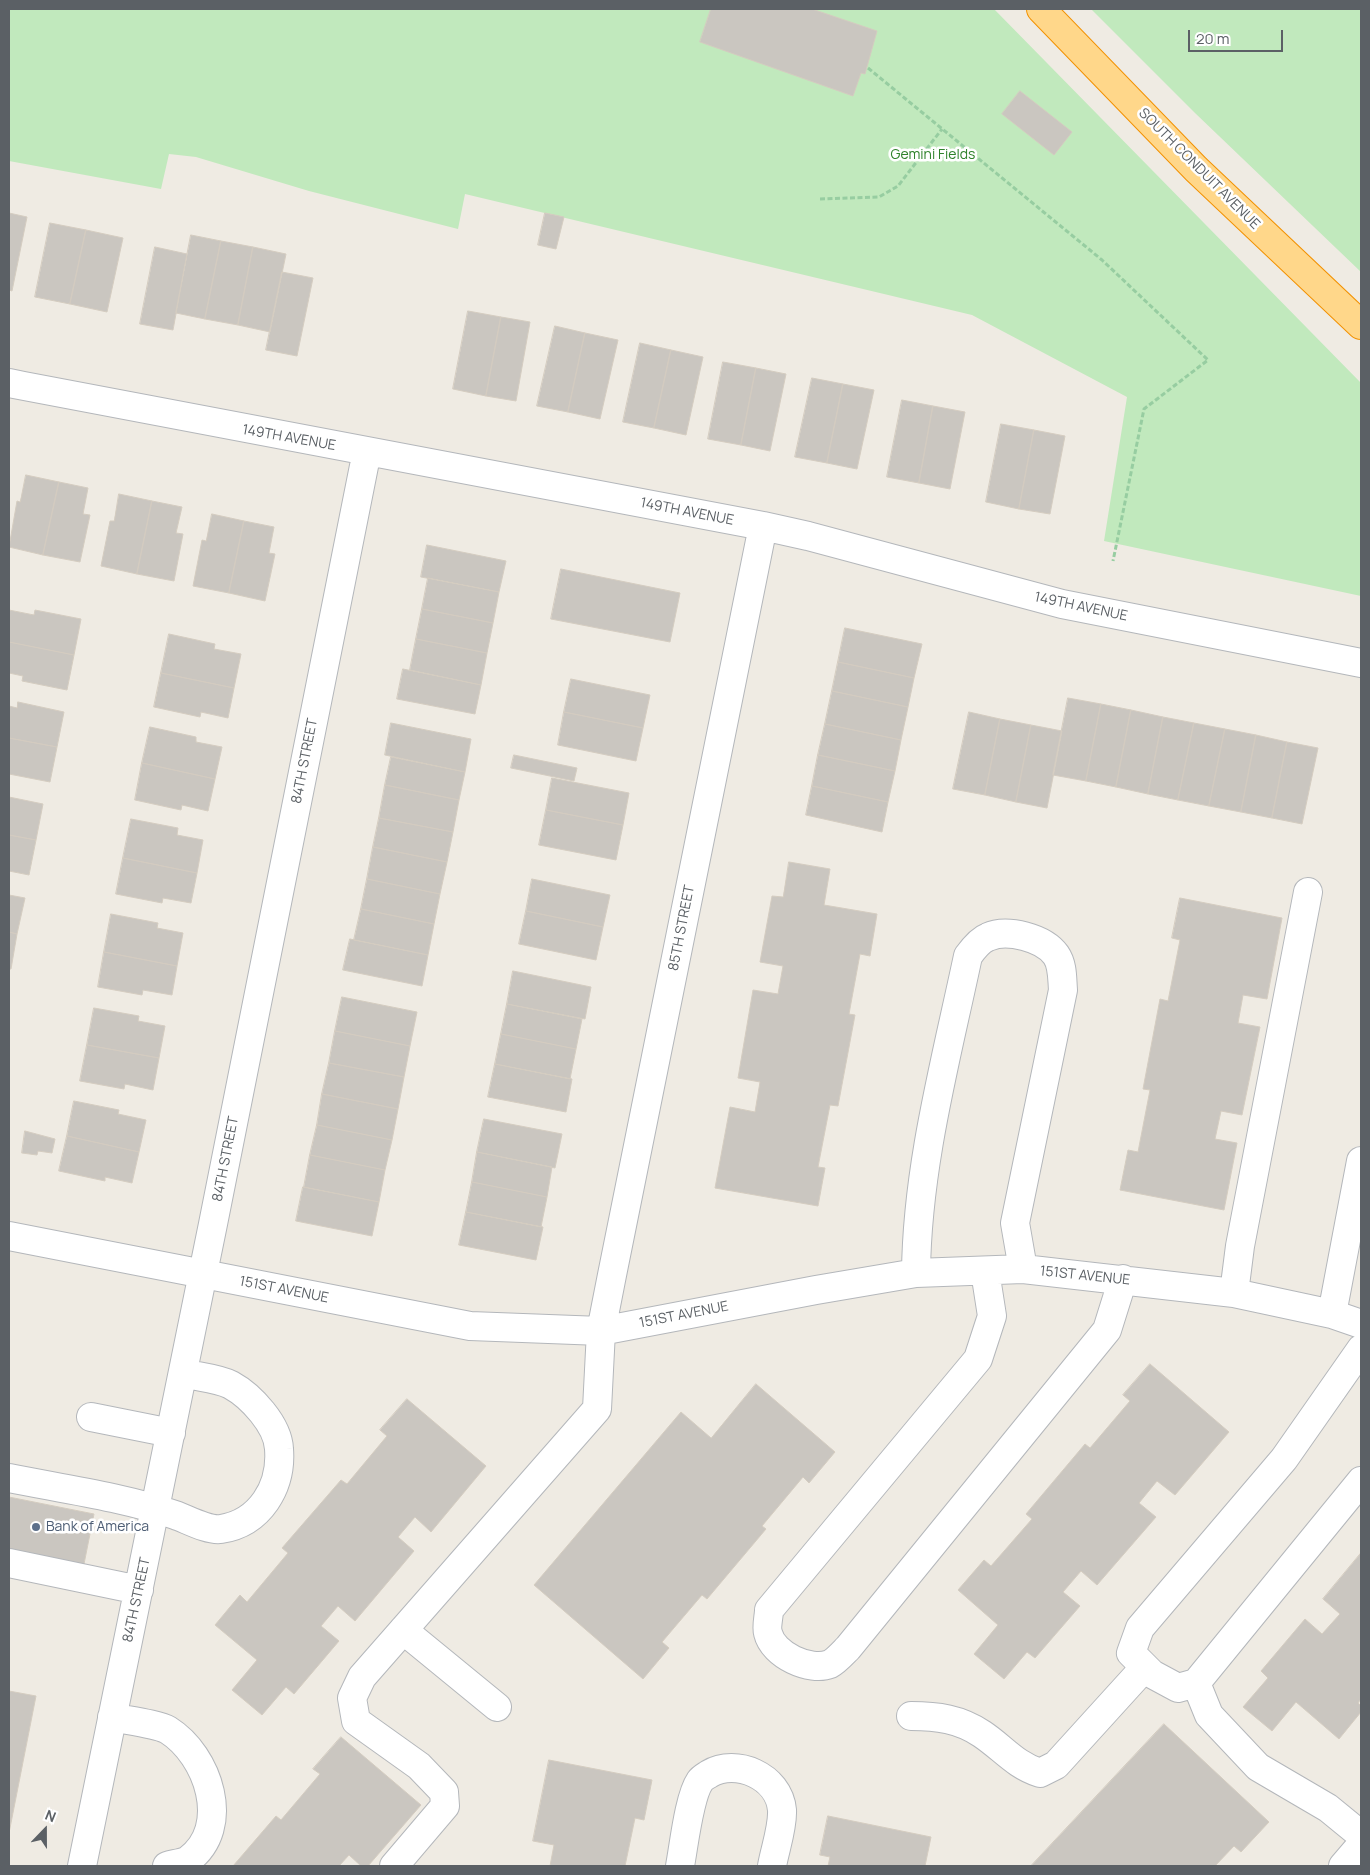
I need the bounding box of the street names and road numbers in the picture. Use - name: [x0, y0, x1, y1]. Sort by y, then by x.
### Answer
- street label: SOUTH CONDUIT AVENUE: [1135, 105, 1263, 233]
- street label: 149TH AVENUE: [241, 422, 337, 454]
- street label: 149TH AVENUE: [639, 495, 735, 529]
- street label: 149TH AVENUE: [1033, 589, 1129, 625]
- street label: 84TH STREET: [289, 717, 321, 805]
- street label: 85TH STREET: [665, 884, 699, 972]
- street label: 84TH STREET: [210, 1115, 242, 1203]
- street label: 151ST AVENUE: [1039, 1263, 1131, 1289]
- street label: 151ST AVENUE: [238, 1273, 330, 1307]
- street label: 151ST AVENUE: [638, 1298, 730, 1332]
- street label: 84TH STREET: [120, 1556, 154, 1644]

